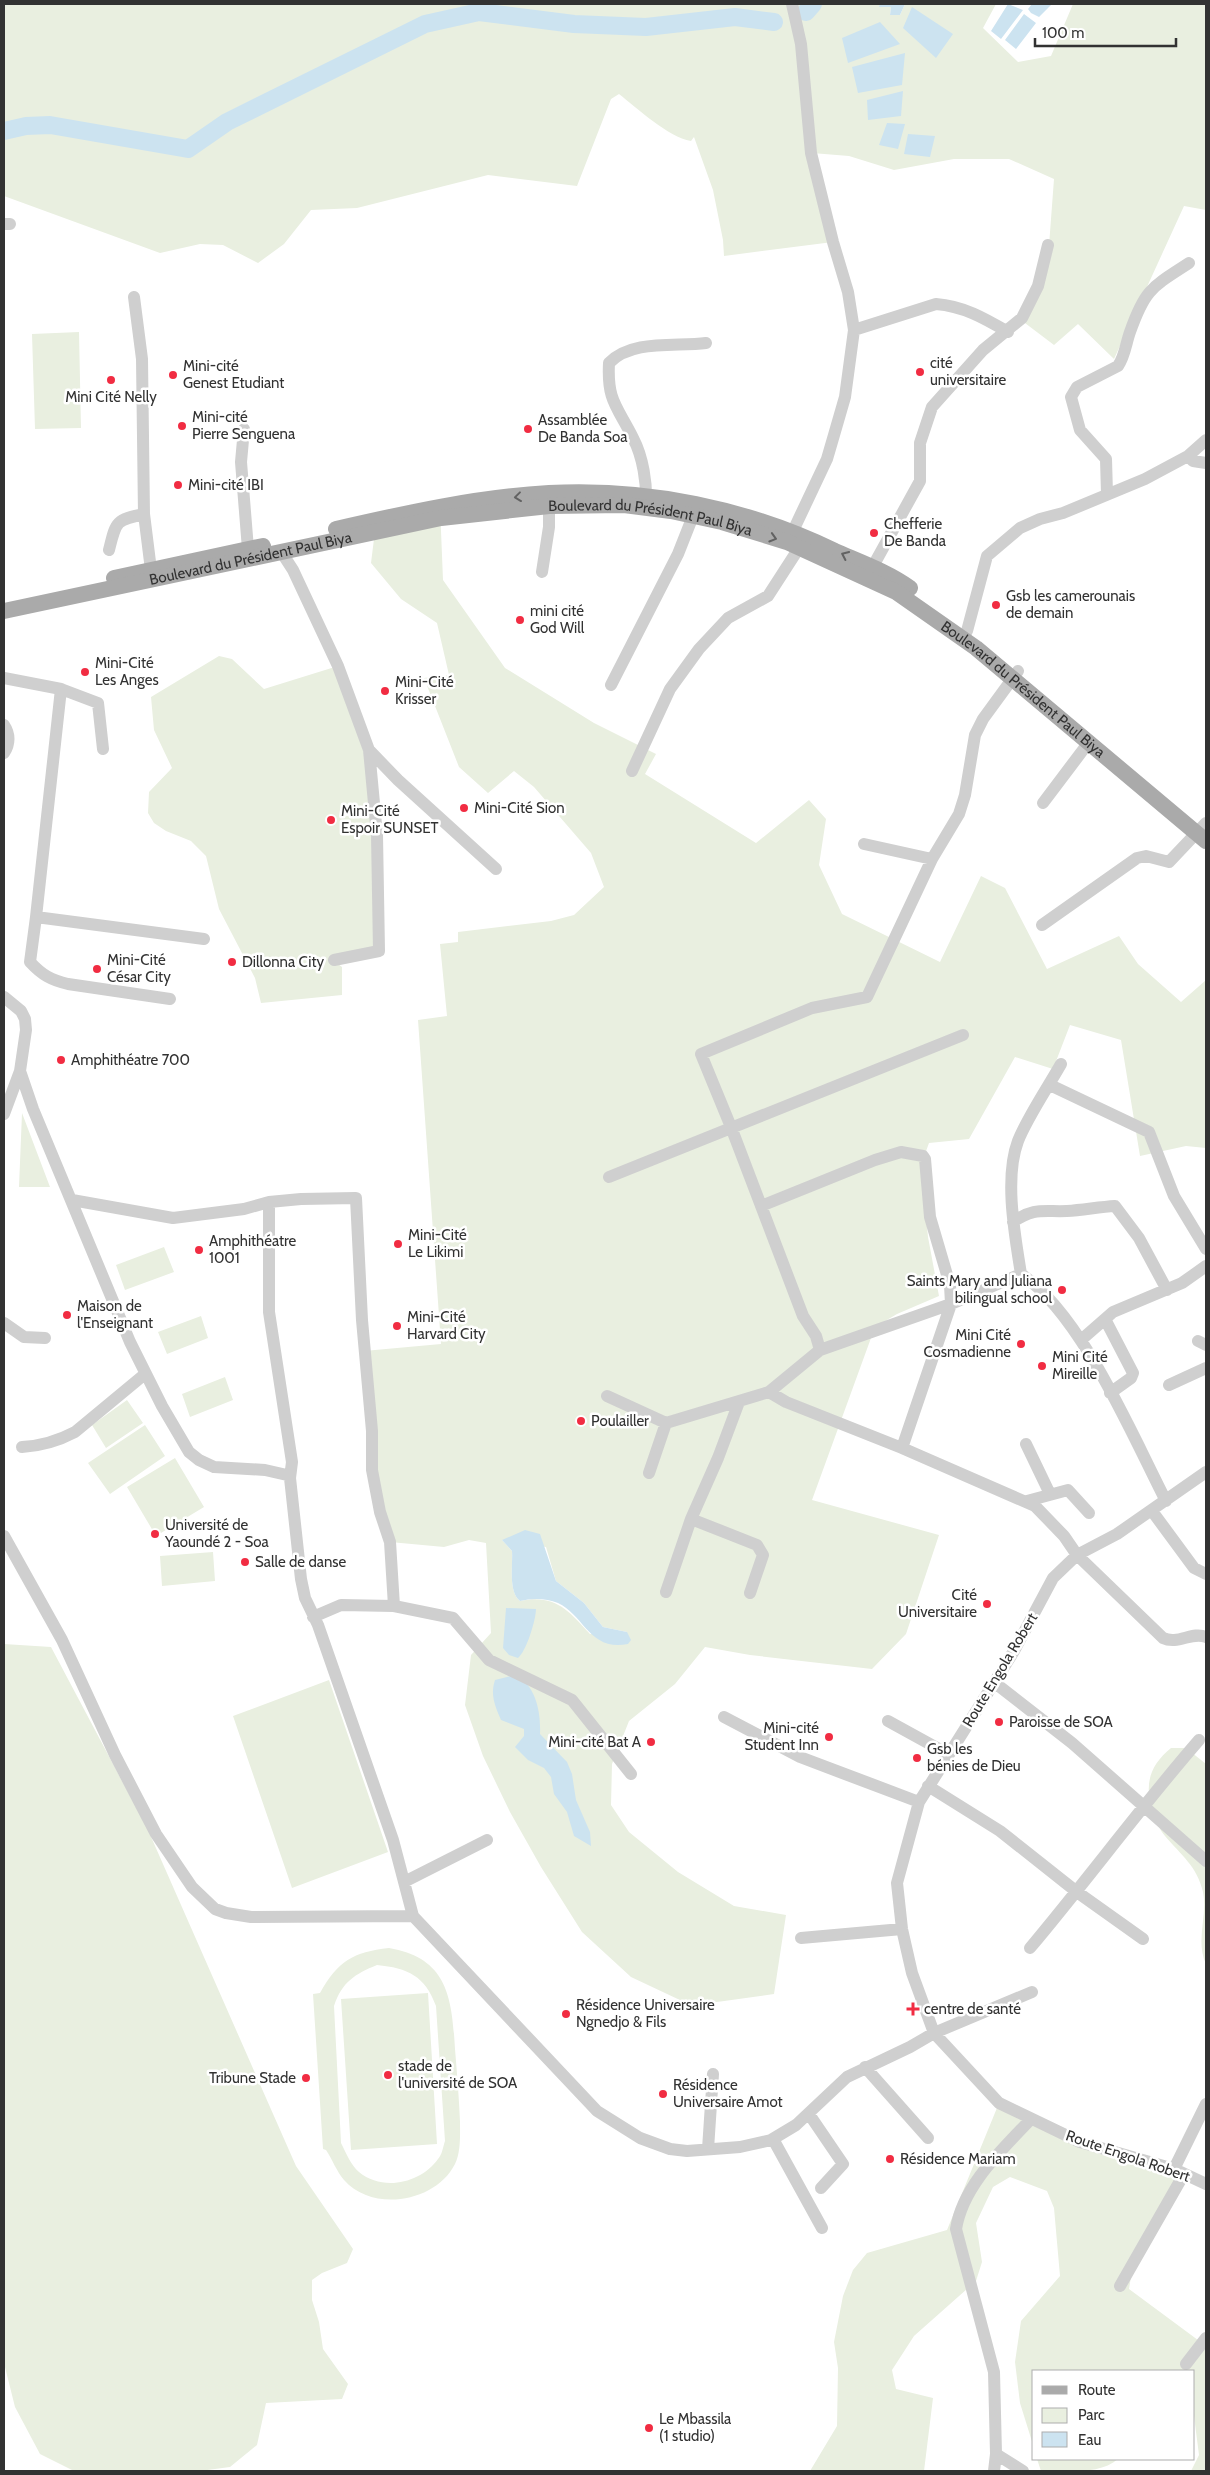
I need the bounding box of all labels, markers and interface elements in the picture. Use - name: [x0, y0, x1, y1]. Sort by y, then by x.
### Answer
- scale bar: [1035, 15, 1176, 47]
- text: 100 m: [1042, 24, 1084, 42]
- place label: cité universitaire: [930, 354, 1006, 389]
- place label: Mini-cité Genest Etudiant: [183, 357, 284, 392]
- marker: cité universitaire: [914, 366, 926, 378]
- marker: Mini-cité Genest Etudiant: [167, 369, 179, 381]
- marker: Mini Cité Nelly: [105, 374, 117, 386]
- place label: Mini Cité Nelly: [65, 388, 157, 406]
- place label: Mini-cité Pierre Senguena: [192, 408, 296, 443]
- place label: Assamblée De Banda Soa: [538, 411, 628, 446]
- marker: Mini-cité Pierre Senguena: [176, 420, 188, 432]
- marker: Assamblée De Banda Soa: [522, 423, 534, 435]
- place label: Mini-cité IBI: [188, 476, 264, 494]
- marker: Mini-cité IBI: [172, 479, 184, 491]
- one-way arrow: [513, 491, 521, 502]
- street label: Boulevard du Président Paul Biya: [548, 496, 755, 540]
- place label: Chefferie De Banda: [884, 515, 947, 550]
- marker: Chefferie De Banda: [868, 527, 880, 539]
- street label: Boulevard du Président Paul Biya: [148, 528, 354, 589]
- one-way arrow: [768, 532, 777, 542]
- one-way arrow: [841, 551, 850, 562]
- place label: Gsb les camerounais de demain: [1006, 587, 1135, 622]
- marker: Gsb les camerounais de demain: [990, 599, 1002, 611]
- place label: mini cité God Will: [530, 602, 585, 637]
- marker: mini cité God Will: [514, 614, 526, 626]
- street label: Boulevard du Président Paul Biya: [937, 617, 1109, 762]
- place label: Mini-Cité Les Anges: [95, 654, 159, 689]
- marker: Mini-Cité Les Anges: [79, 666, 91, 678]
- place label: Mini-Cité Krisser: [395, 673, 454, 708]
- marker: Mini-Cité Krisser: [379, 685, 391, 697]
- place label: Mini-Cité Sion: [474, 799, 565, 817]
- place label: Mini-Cité Espoir SUNSET: [341, 802, 439, 837]
- marker: Mini-Cité Sion: [458, 802, 470, 814]
- marker: Mini-Cité Espoir SUNSET: [325, 814, 337, 826]
- place label: Mini-Cité César City: [107, 951, 171, 986]
- place label: Dillonna City: [242, 953, 325, 971]
- marker: Dillonna City: [226, 956, 238, 968]
- marker: Mini-Cité César City: [91, 963, 103, 975]
- place label: Amphithéatre 700: [71, 1051, 190, 1069]
- marker: Amphithéatre 700: [55, 1054, 67, 1066]
- place label: Mini-Cité Le Likimi: [408, 1226, 467, 1261]
- place label: Amphithéatre 1001: [209, 1232, 297, 1267]
- marker: Mini-Cité Le Likimi: [392, 1238, 404, 1250]
- marker: Amphithéatre 1001: [193, 1244, 205, 1256]
- place label: Saints Mary and Juliana bilingual school: [907, 1272, 1053, 1307]
- marker: Saints Mary and Juliana bilingual school: [1056, 1284, 1068, 1296]
- place label: Maison de l'Enseignant: [77, 1297, 153, 1332]
- place label: Mini-Cité Harvard City: [407, 1308, 486, 1343]
- marker: Maison de l'Enseignant: [61, 1309, 73, 1321]
- marker: Mini-Cité Harvard City: [391, 1320, 403, 1332]
- place label: Mini Cité Cosmadienne: [924, 1326, 1011, 1361]
- marker: Mini Cité Cosmadienne: [1015, 1338, 1027, 1350]
- place label: Mini Cité Mireille: [1052, 1348, 1108, 1383]
- marker: Mini Cité Mireille: [1036, 1360, 1048, 1372]
- place label: Poulailler: [591, 1412, 649, 1430]
- marker: Poulailler: [575, 1415, 587, 1427]
- place label: Université de Yaoundé 2 - Soa: [164, 1516, 270, 1551]
- marker: Université de Yaoundé 2 - Soa: [149, 1528, 161, 1540]
- place label: Salle de danse: [255, 1553, 347, 1571]
- marker: Salle de danse: [239, 1556, 251, 1568]
- place label: Cité Universitaire: [898, 1586, 977, 1621]
- marker: Cité Universitaire: [981, 1598, 993, 1610]
- street label: Route Engola Robert: [959, 1610, 1041, 1730]
- place label: Paroisse de SOA: [1009, 1713, 1114, 1731]
- marker: Paroisse de SOA: [993, 1716, 1005, 1728]
- place label: Mini-cité Student Inn: [744, 1719, 819, 1754]
- marker: Mini-cité Student Inn: [823, 1731, 835, 1743]
- place label: Mini-cité Bat A: [548, 1733, 642, 1751]
- marker: Mini-cité Bat A: [645, 1736, 657, 1748]
- place label: Gsb les bénies de Dieu: [927, 1740, 1021, 1775]
- marker: Gsb les bénies de Dieu: [911, 1752, 923, 1764]
- place label: Résidence Universaire Ngnedjo & Fils: [576, 1996, 715, 2031]
- place label: centre de santé: [924, 2000, 1021, 2018]
- marker: centre de santé: [906, 2002, 920, 2016]
- marker: Résidence Universaire Ngnedjo & Fils: [560, 2008, 572, 2020]
- place label: stade de l'université de SOA: [398, 2057, 518, 2092]
- place label: Tribune Stade: [209, 2069, 296, 2087]
- marker: stade de l'université de SOA: [382, 2069, 394, 2081]
- marker: Tribune Stade: [300, 2072, 312, 2084]
- place label: Résidence Universaire Amot: [673, 2076, 783, 2111]
- marker: Résidence Universaire Amot: [657, 2088, 669, 2100]
- street label: Route Engola Robert: [1064, 2126, 1192, 2186]
- place label: Résidence Mariam: [900, 2150, 1016, 2168]
- marker: Résidence Mariam: [884, 2153, 896, 2165]
- legend: [1032, 2370, 1195, 2460]
- text: Route: [1078, 2381, 1116, 2399]
- text: Parc: [1078, 2406, 1105, 2424]
- place label: Le Mbassila (1 studio): [659, 2410, 732, 2445]
- marker: Le Mbassila (1 studio): [643, 2422, 655, 2434]
- text: Eau: [1078, 2431, 1101, 2449]

